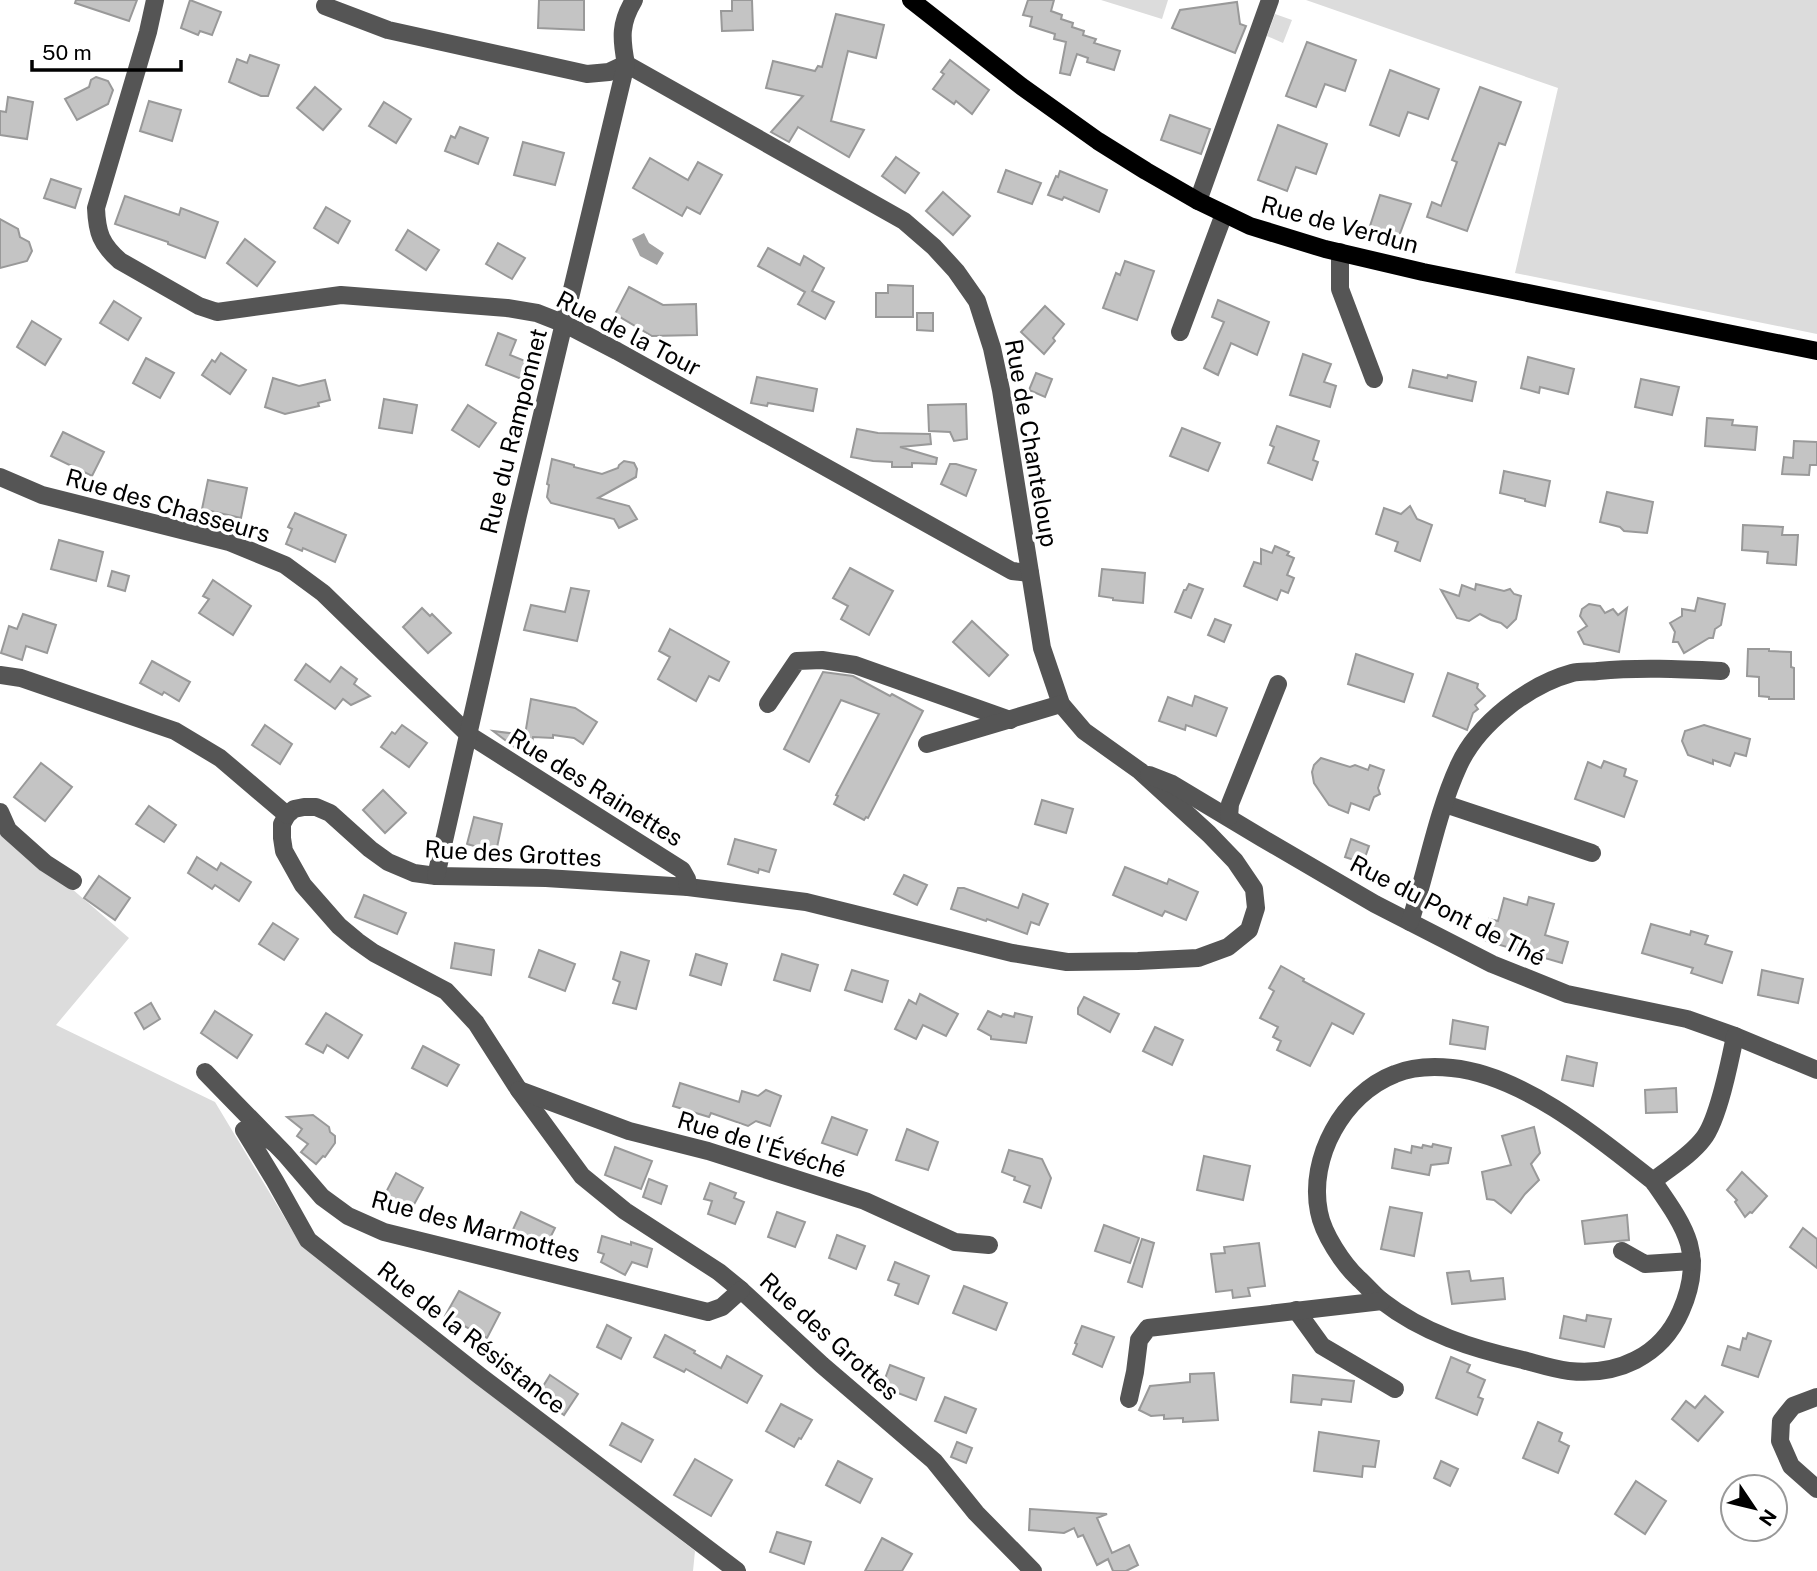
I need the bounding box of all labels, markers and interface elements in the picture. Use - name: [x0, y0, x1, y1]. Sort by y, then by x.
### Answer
- scale bar: [32, 28, 180, 72]
- text: 50 m: [42, 40, 92, 65]
- street label: Rue de Verdun: [1258, 190, 1422, 258]
- street label: Rue de la Tour: [552, 285, 706, 381]
- street label: Rue du Ramponnet: [474, 325, 552, 537]
- street label: Rue de Chanteloup: [1000, 337, 1064, 549]
- street label: Rue des Chasseurs: [63, 462, 273, 548]
- street label: Rue des Rainettes: [504, 722, 688, 852]
- street label: Rue des Grottes: [424, 834, 602, 872]
- street label: Rue du Pont de Thé: [1346, 849, 1550, 971]
- street label: Rue de l'Évéché: [674, 1105, 850, 1183]
- street label: Rue des Marmottes: [368, 1185, 584, 1267]
- street label: Rue de la Résistance: [372, 1255, 572, 1419]
- street label: Rue des Grottes: [755, 1266, 905, 1406]
- north arrow: [1719, 1473, 1789, 1543]
- text: N: [1755, 1505, 1781, 1530]

